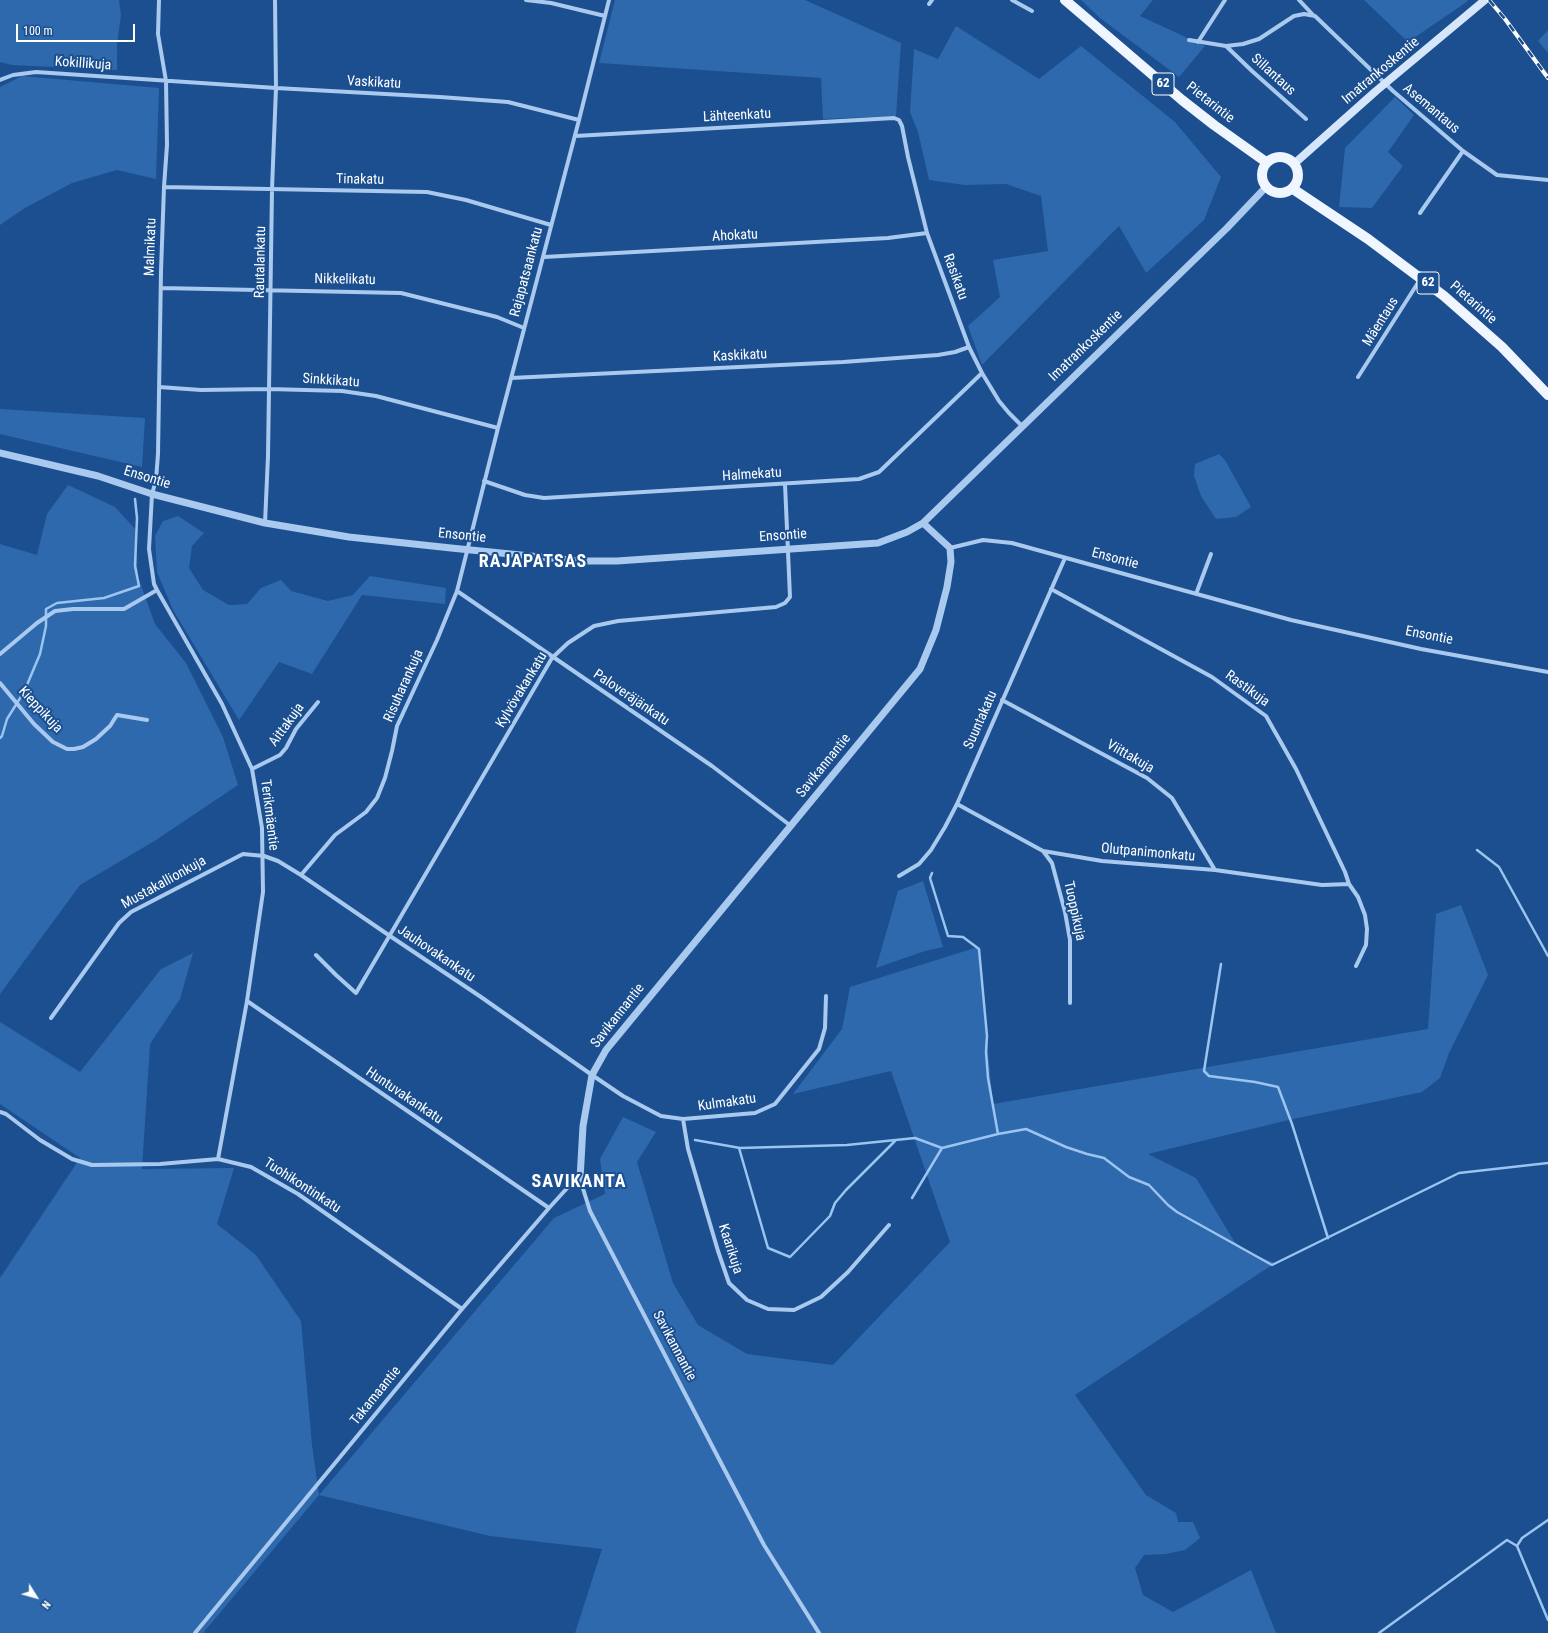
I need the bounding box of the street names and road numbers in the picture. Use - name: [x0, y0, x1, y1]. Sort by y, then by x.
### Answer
- street label: Imatrankoskentie: [1339, 34, 1423, 108]
- street label: Sillantaus: [1247, 51, 1299, 99]
- street label: Kokillikuja: [54, 54, 112, 74]
- street label: Vaskikatu: [347, 73, 401, 93]
- road number: 62: [1152, 73, 1174, 95]
- street label: Pietarintie: [1183, 79, 1237, 127]
- street label: Asemantaus: [1399, 80, 1463, 138]
- street label: Lähteenkatu: [703, 106, 771, 126]
- street label: Tinakatu: [336, 171, 384, 189]
- street label: Malmikatu: [142, 218, 160, 276]
- street label: Rajapatsaankatu: [507, 225, 547, 319]
- street label: Rautalankatu: [252, 226, 270, 298]
- street label: Ahokatu: [712, 226, 758, 246]
- street label: Rasikatu: [939, 252, 971, 302]
- street label: Nikkelikatu: [314, 271, 376, 289]
- road number: 62: [1417, 272, 1439, 294]
- street label: Pietarintie: [1446, 278, 1500, 328]
- street label: Mäentaus: [1359, 294, 1403, 350]
- street label: Imatrankoskentie: [1046, 307, 1126, 385]
- street label: Kaskikatu: [713, 346, 767, 366]
- street label: Sinkkikatu: [302, 371, 360, 391]
- street label: Ensontie: [122, 463, 172, 493]
- street label: Halmekatu: [722, 465, 782, 485]
- street label: Ensontie: [437, 525, 487, 547]
- street label: Ensontie: [759, 526, 807, 546]
- street label: Ensontie: [1090, 545, 1140, 573]
- street label: Ensontie: [1404, 623, 1454, 649]
- street label: Risuharankuja: [381, 647, 427, 725]
- street label: Kylvövakankatu: [493, 649, 551, 731]
- street label: Paloveräjänkatu: [590, 666, 672, 730]
- street label: Rastikuja: [1222, 667, 1272, 711]
- street label: Kieppikuja: [14, 683, 66, 737]
- street label: Suuntakatu: [961, 688, 1001, 752]
- street label: Aittakuja: [266, 700, 308, 750]
- street label: Savikannantie: [793, 731, 855, 801]
- street label: Viittakuja: [1103, 737, 1157, 777]
- street label: Terikmäentie: [256, 779, 282, 851]
- street label: Olutpanimonkatu: [1100, 841, 1196, 865]
- street label: Mustakallionkuja: [119, 853, 209, 913]
- street label: Tuoppikuja: [1060, 880, 1088, 942]
- street label: Jauhovakankatu: [394, 922, 478, 986]
- street label: Savikannantie: [588, 980, 648, 1052]
- street label: Huntuvakankatu: [362, 1064, 446, 1128]
- street label: Kulmakatu: [697, 1091, 757, 1115]
- street label: Tuohikontinkatu: [260, 1155, 344, 1217]
- street label: Kaarikuja: [714, 1222, 746, 1276]
- street label: Savikannantie: [648, 1308, 700, 1384]
- street label: Takamaantie: [347, 1363, 405, 1429]

